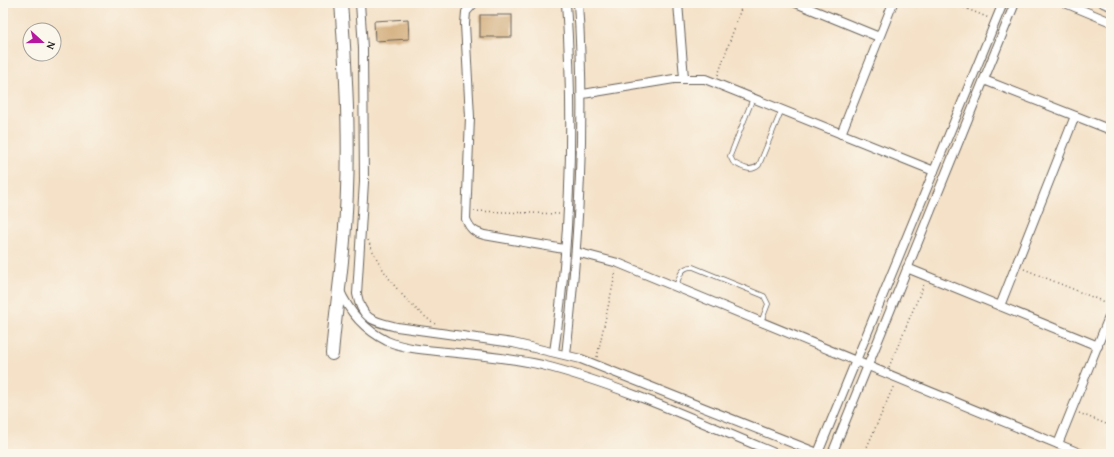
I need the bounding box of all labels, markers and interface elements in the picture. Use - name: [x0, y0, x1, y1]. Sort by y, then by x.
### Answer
- north arrow: [22, 22, 62, 62]
- text: N: [42, 39, 60, 52]

